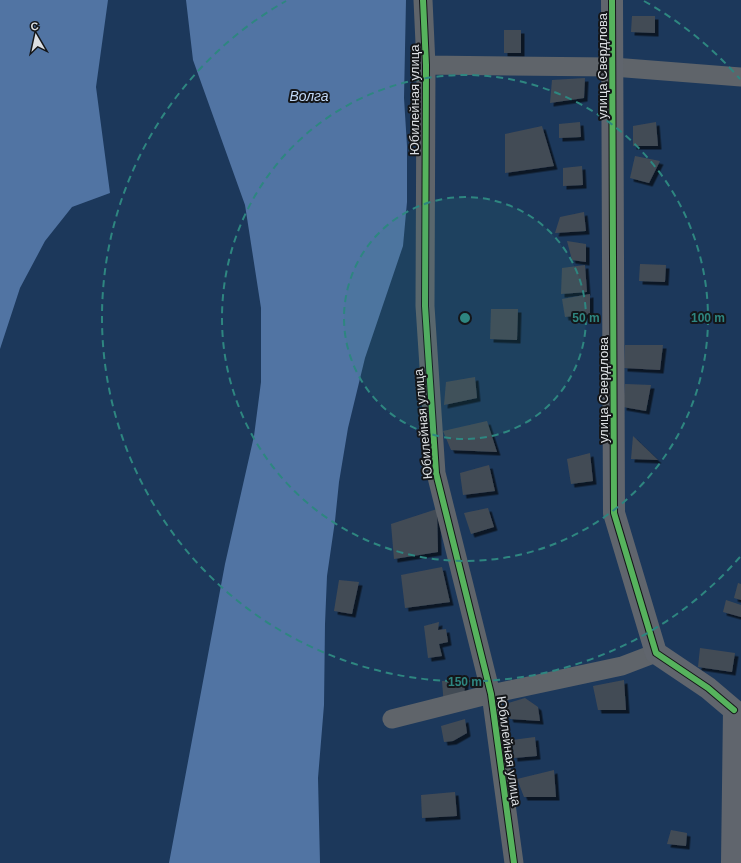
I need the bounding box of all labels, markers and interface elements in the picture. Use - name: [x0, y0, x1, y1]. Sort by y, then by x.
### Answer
- street label: улица Свердлова: [595, 12, 610, 119]
- north arrow: [16, 16, 56, 56]
- text: С: [30, 20, 39, 33]
- street label: Юбилейная улица: [407, 44, 422, 155]
- water label: Волга: [289, 88, 329, 104]
- centre of rings: [458, 311, 472, 325]
- text: 50 m: [572, 311, 600, 325]
- text: 100 m: [691, 311, 725, 325]
- street label: улица Свердлова: [596, 336, 611, 443]
- street label: Юбилейная улица: [411, 367, 435, 480]
- text: 150 m: [448, 675, 482, 689]
- street label: Юбилейная улица: [494, 695, 524, 808]

